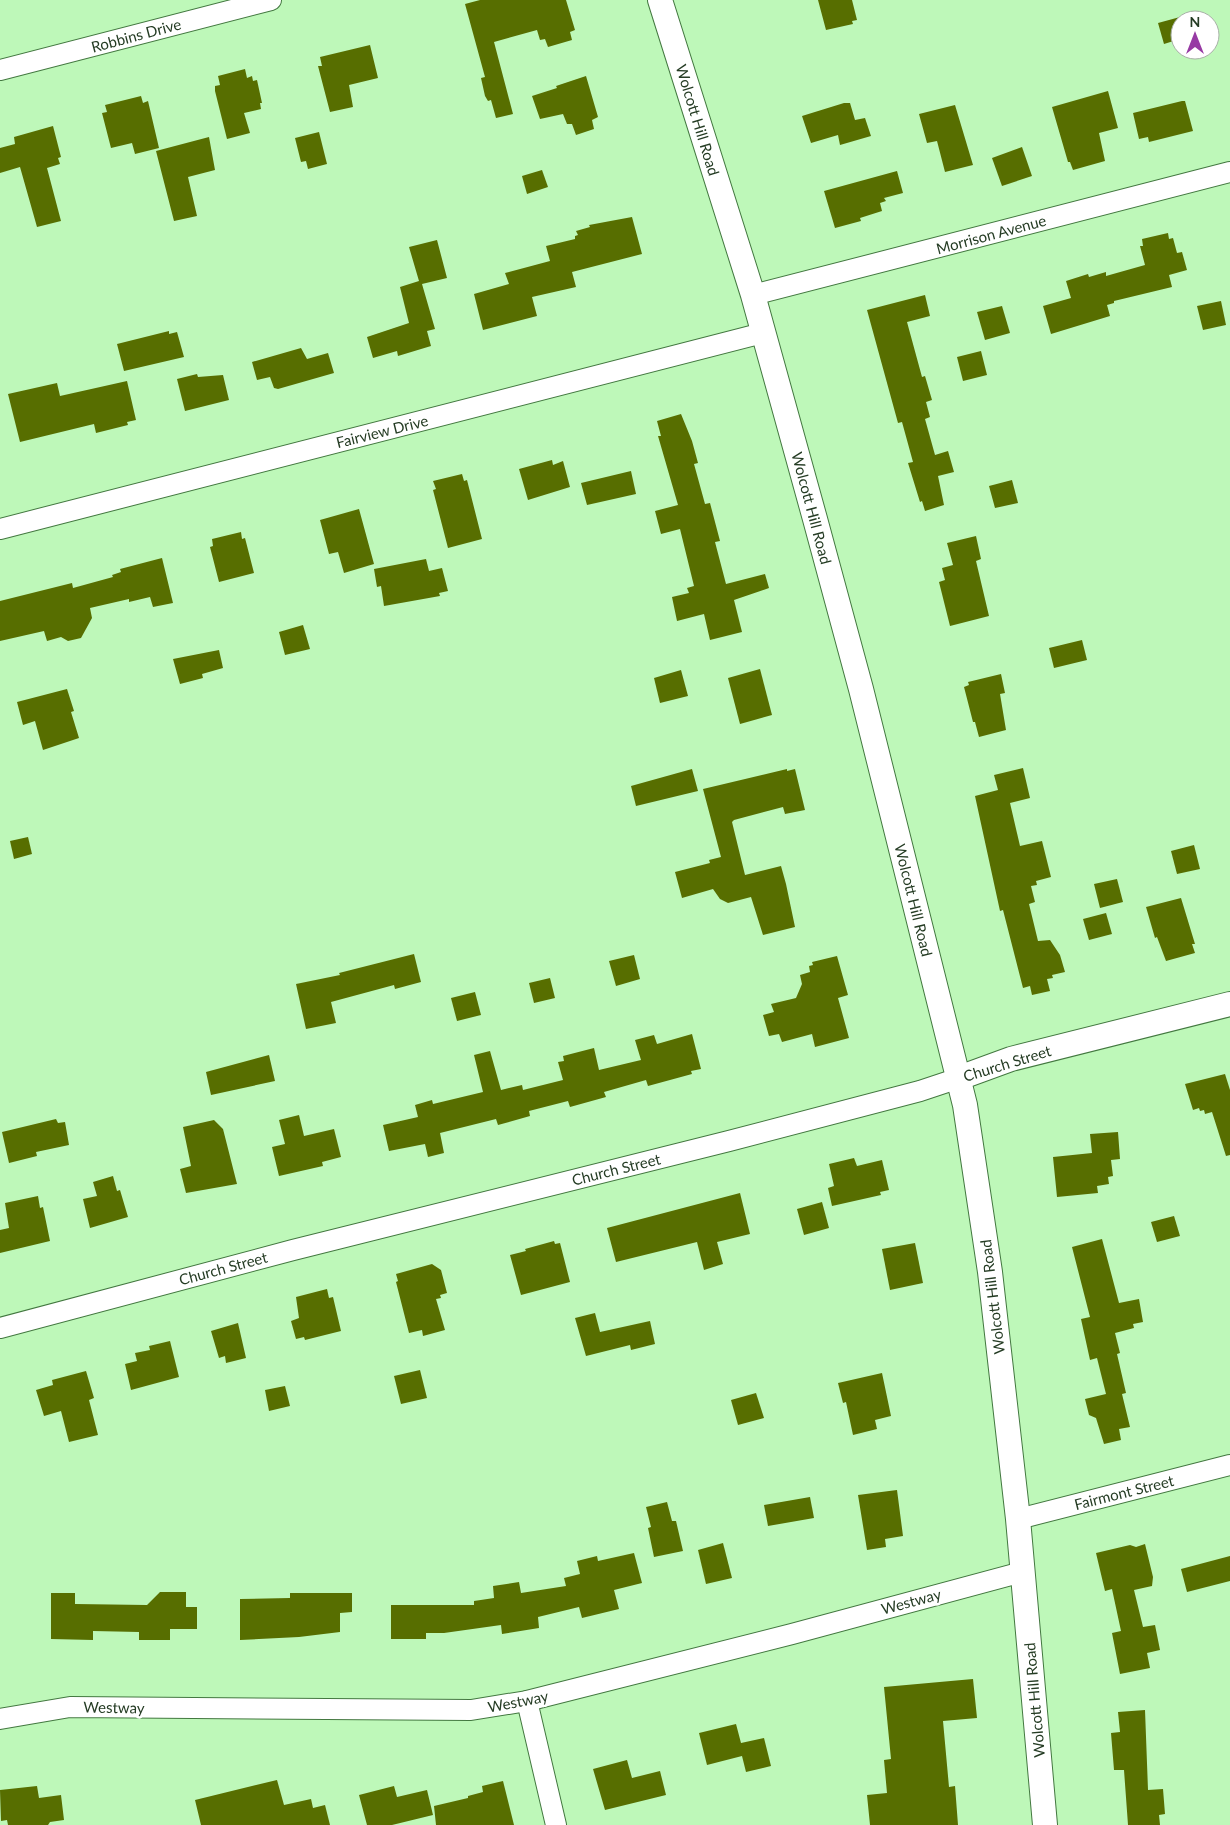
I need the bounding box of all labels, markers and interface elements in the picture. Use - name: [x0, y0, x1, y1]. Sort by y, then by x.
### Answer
- north arrow: [1170, 10, 1220, 60]
- text: N: [1190, 13, 1200, 30]
- street label: Robbins Drive: [89, 14, 183, 56]
- street label: Wolcott Hill Road: [673, 62, 723, 178]
- street label: Morrison Avenue: [934, 211, 1048, 257]
- street label: Fairview Drive: [334, 411, 430, 451]
- street label: Wolcott Hill Road: [788, 450, 836, 566]
- street label: Wolcott Hill Road: [891, 842, 937, 958]
- street label: Church Street: [961, 1041, 1054, 1085]
- street label: Church Street: [570, 1149, 663, 1189]
- street label: Wolcott Hill Road: [976, 1239, 1008, 1355]
- street label: Church Street: [177, 1247, 270, 1288]
- street label: Fairmont Street: [1072, 1471, 1176, 1513]
- street label: Westway: [879, 1584, 943, 1618]
- street label: Wolcott Hill Road: [1020, 1642, 1048, 1758]
- street label: Westway: [486, 1686, 550, 1716]
- street label: Westway: [83, 1697, 145, 1717]

